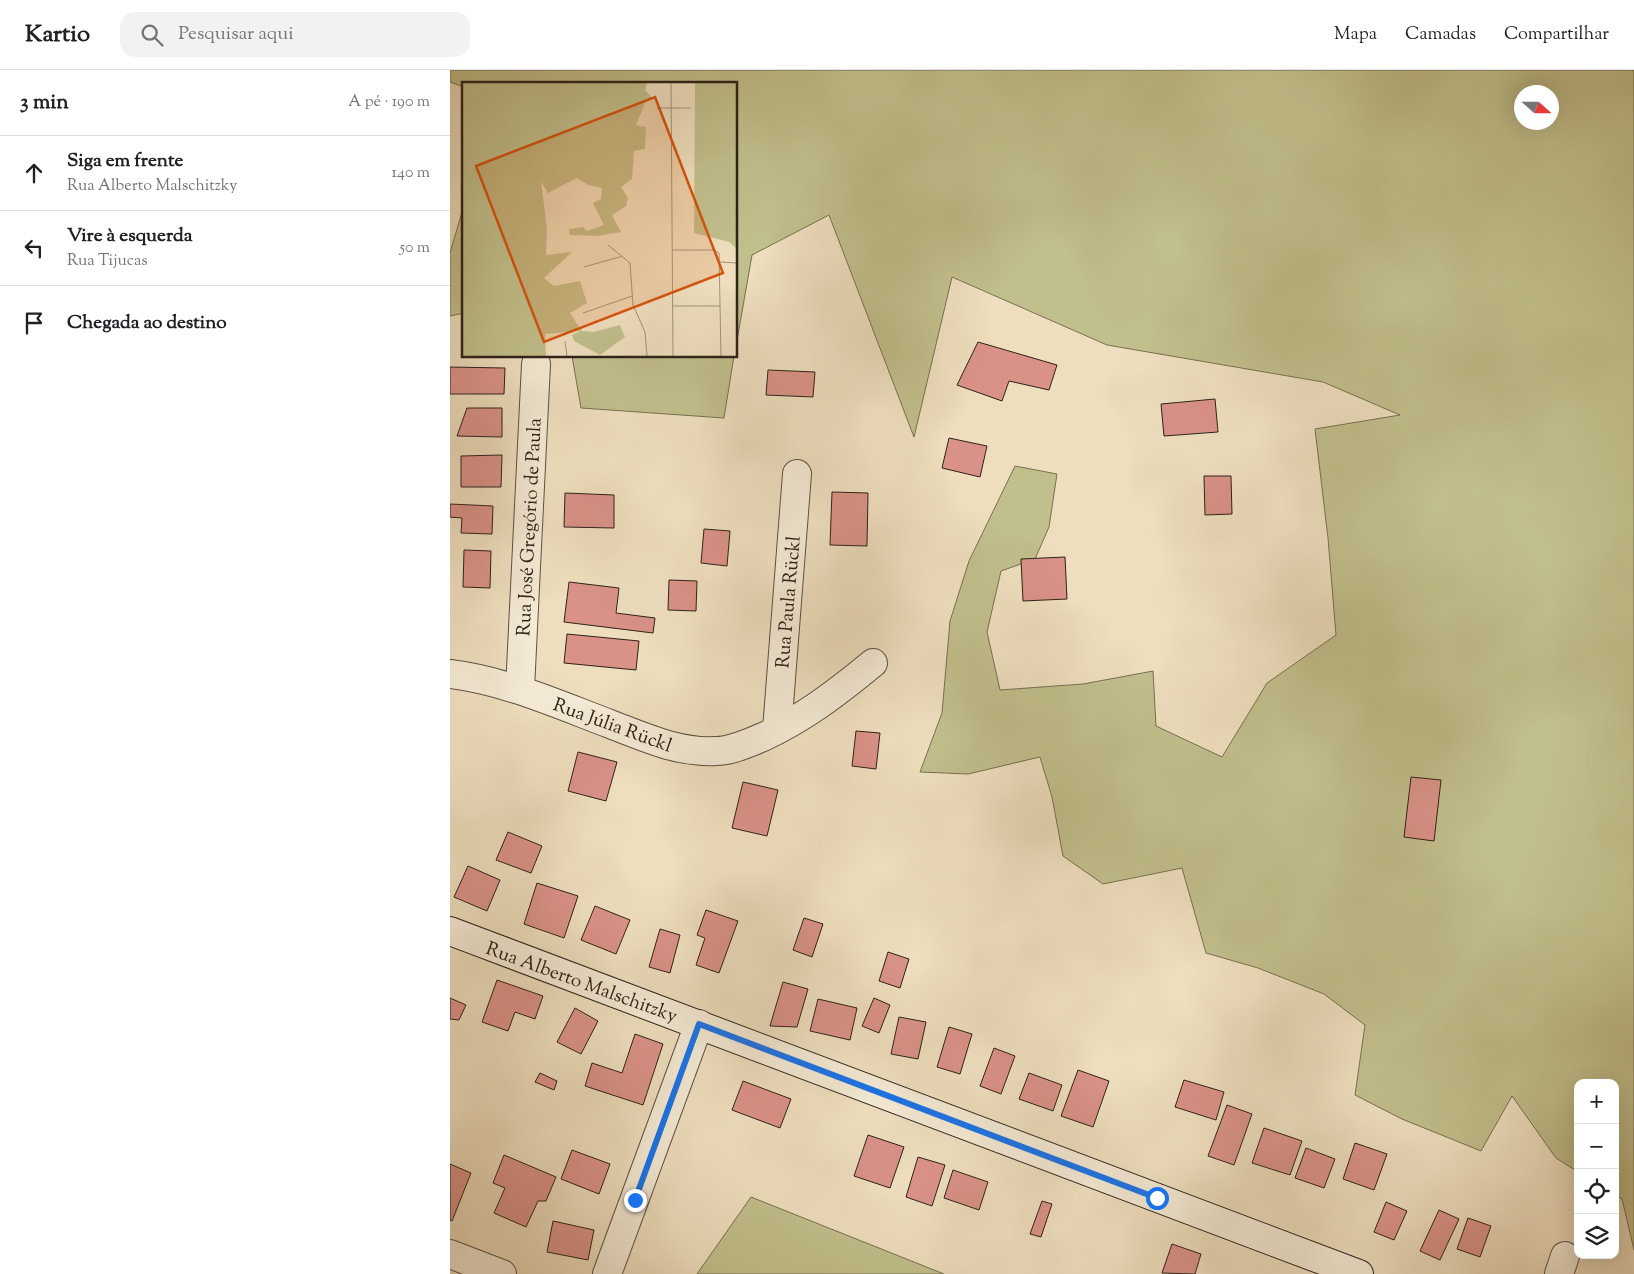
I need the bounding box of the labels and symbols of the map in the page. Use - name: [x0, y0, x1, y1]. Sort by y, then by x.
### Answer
- inset map: [462, 82, 738, 358]
- north arrow: [1514, 85, 1559, 130]
- street label: Rua José Gregório de Paula: [511, 417, 550, 637]
- street label: Rua Paula Rückl: [770, 535, 809, 670]
- street label: Rua Júlia Rückl: [549, 692, 675, 760]
- street label: Rua Alberto Malschitzky: [482, 936, 681, 1031]
- route start: [1146, 1187, 1169, 1210]
- route end: [624, 1189, 647, 1212]

